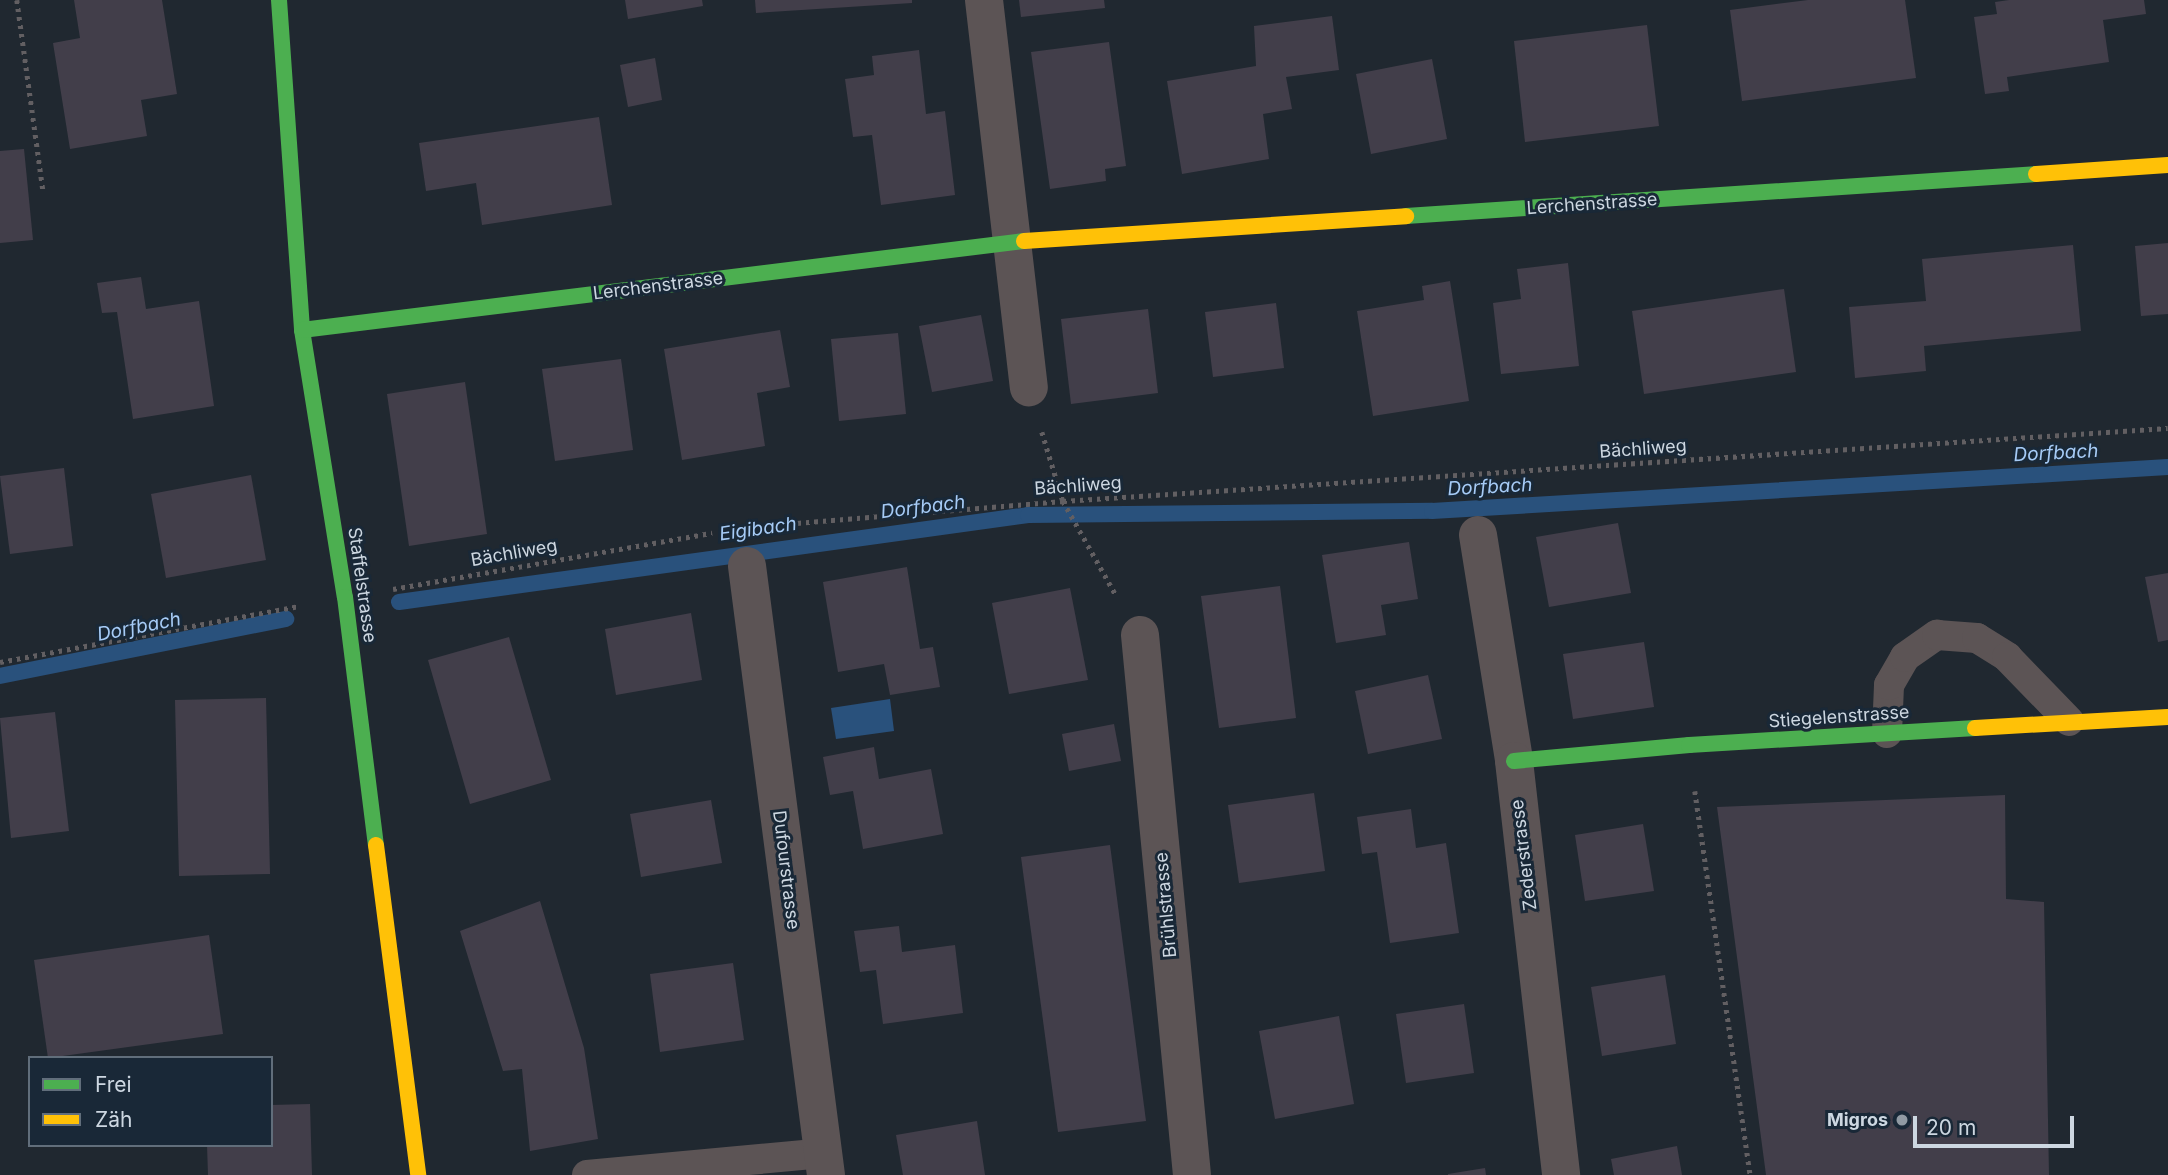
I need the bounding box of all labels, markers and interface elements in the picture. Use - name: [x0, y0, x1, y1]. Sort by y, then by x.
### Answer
- street label: Lerchenstrasse: [1526, 189, 1658, 219]
- street label: Lerchenstrasse: [592, 267, 724, 305]
- street label: Bächliweg: [1599, 435, 1687, 463]
- water label: Dorfbach: [2013, 439, 2099, 467]
- street label: Bächliweg: [1034, 472, 1122, 500]
- water label: Dorfbach: [1447, 473, 1533, 501]
- water label: Dorfbach: [879, 491, 967, 523]
- water label: Eigibach: [718, 512, 798, 546]
- street label: Staffelstrasse: [343, 526, 381, 644]
- street label: Bächliweg: [469, 535, 559, 571]
- water label: Dorfbach: [95, 608, 183, 646]
- street label: Stiegelenstrasse: [1768, 701, 1910, 733]
- street label: Zederstrasse: [1506, 798, 1542, 912]
- street label: Dufourstrasse: [768, 809, 804, 931]
- street label: Brühlstrasse: [1151, 851, 1181, 959]
- legend: [28, 1056, 273, 1147]
- text: Frei: [95, 1072, 132, 1097]
- scale bar: [1916, 1102, 2077, 1146]
- text: Zäh: [95, 1107, 132, 1132]
- place label: Migros: [1827, 1109, 1888, 1131]
- marker: Migros: [1894, 1112, 1910, 1128]
- text: 20 m: [1926, 1115, 1976, 1140]

